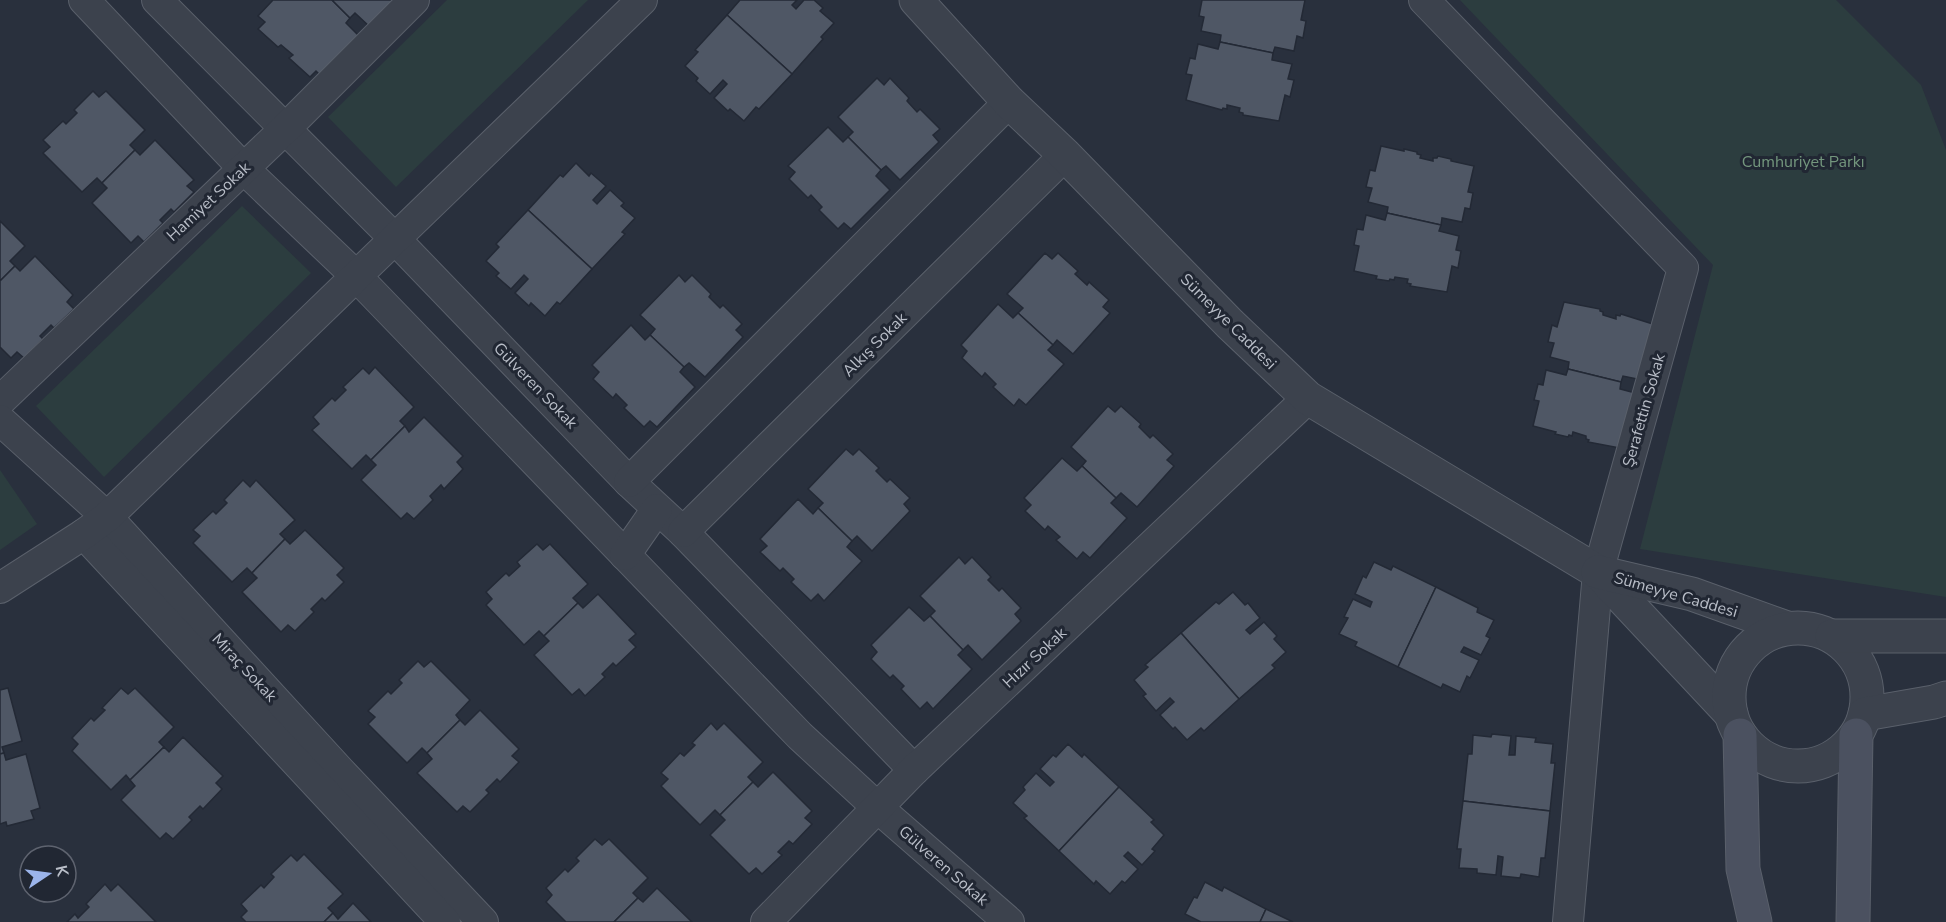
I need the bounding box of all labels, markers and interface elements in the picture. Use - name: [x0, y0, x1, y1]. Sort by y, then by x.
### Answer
- park label: Cumhuriyet Parkı: [1742, 151, 1864, 173]
- street label: Hamiyet Sokak: [162, 156, 256, 246]
- street label: Sümeyye Caddesi: [1175, 269, 1281, 375]
- street label: Alkış Sokak: [838, 307, 913, 382]
- street label: Gülveren Sokak: [488, 338, 583, 434]
- street label: Şerafettin Sokak: [1617, 350, 1671, 470]
- street label: Sümeyye Caddesi: [1611, 567, 1740, 623]
- street label: Hızır Sokak: [998, 622, 1072, 693]
- street label: Miraç Sokak: [207, 629, 282, 707]
- street label: Gülveren Sokak: [894, 821, 994, 912]
- north arrow: [18, 844, 78, 904]
- text: K: [50, 863, 74, 880]

